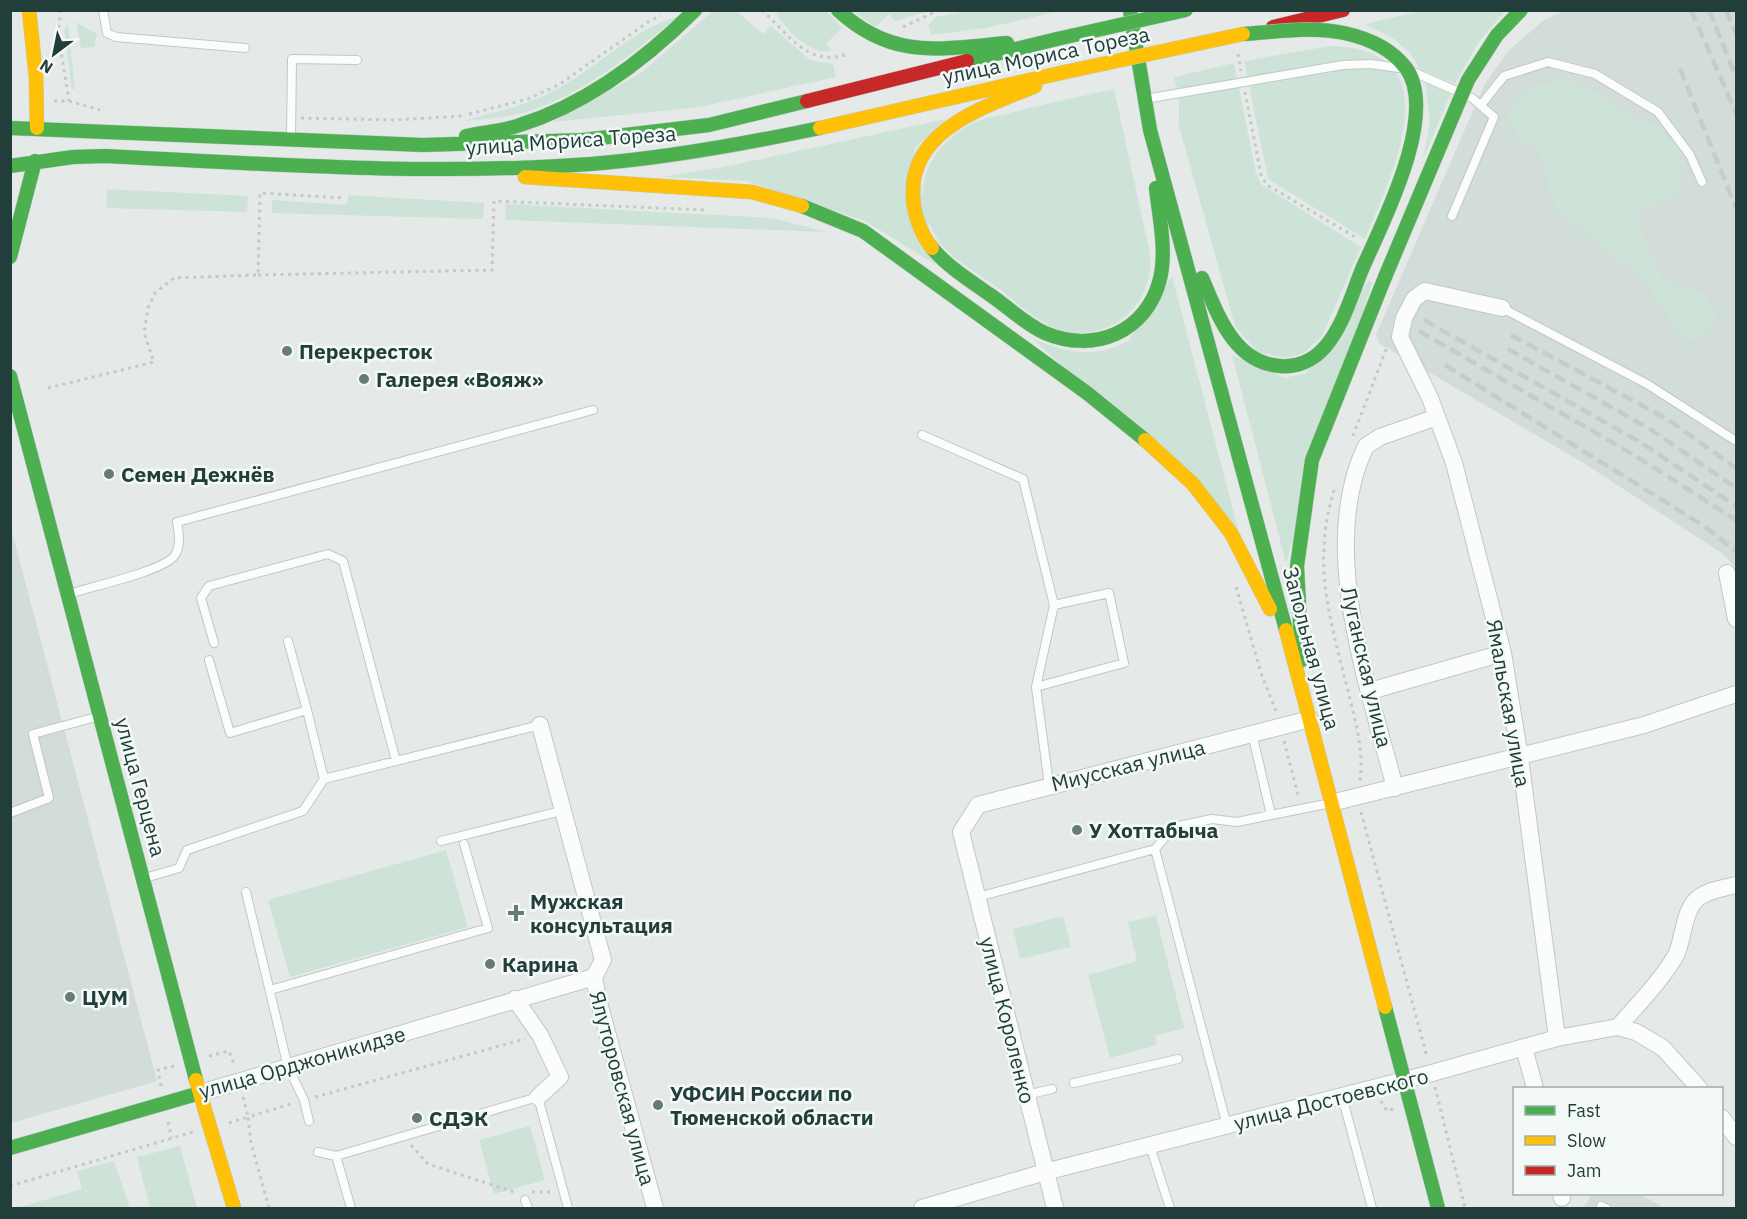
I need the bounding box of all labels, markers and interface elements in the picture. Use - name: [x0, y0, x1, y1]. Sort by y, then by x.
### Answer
- street label: улица Мориса Тореза: [940, 19, 1152, 91]
- north arrow: [24, 24, 84, 84]
- text: N: [36, 55, 56, 78]
- street label: улица Мориса Тореза: [465, 119, 677, 161]
- place label: Перекресток: [299, 337, 433, 365]
- marker: Перекресток: [280, 344, 294, 358]
- place label: Галерея «Вояж»: [376, 365, 543, 393]
- marker: Галерея «Вояж»: [357, 372, 371, 386]
- place label: Семен Дежнёв: [121, 460, 275, 488]
- marker: Семен Дежнёв: [102, 467, 116, 481]
- street label: Запольная улица: [1277, 563, 1347, 733]
- street label: Луганская улица: [1335, 584, 1399, 750]
- street label: Ямальская улица: [1480, 617, 1538, 789]
- street label: улица Герцена: [109, 714, 173, 860]
- street label: Миусская улица: [1048, 732, 1208, 798]
- place label: У Хоттабыча: [1089, 816, 1219, 844]
- marker: У Хоттабыча: [1070, 823, 1084, 837]
- place label: Мужская консультация: [530, 887, 673, 939]
- marker: Мужская консультация: [507, 904, 525, 922]
- street label: улица Короленко: [974, 934, 1042, 1106]
- place label: Карина: [502, 950, 579, 978]
- marker: Карина: [483, 957, 497, 971]
- place label: ЦУМ: [82, 983, 128, 1011]
- street label: Ялуторовская улица: [584, 988, 662, 1188]
- marker: ЦУМ: [63, 990, 77, 1004]
- street label: улица Орджоникидзе: [196, 1019, 408, 1105]
- street label: улица Достоевского: [1231, 1061, 1431, 1137]
- place label: УФСИН России по Тюменской области: [670, 1079, 874, 1131]
- legend: [1513, 1087, 1723, 1195]
- marker: УФСИН России по Тюменской области: [651, 1098, 665, 1112]
- text: Fast: [1567, 1099, 1601, 1122]
- place label: СДЭК: [429, 1104, 488, 1132]
- marker: СДЭК: [410, 1111, 424, 1125]
- text: Slow: [1567, 1129, 1606, 1152]
- text: Jam: [1567, 1159, 1602, 1182]

